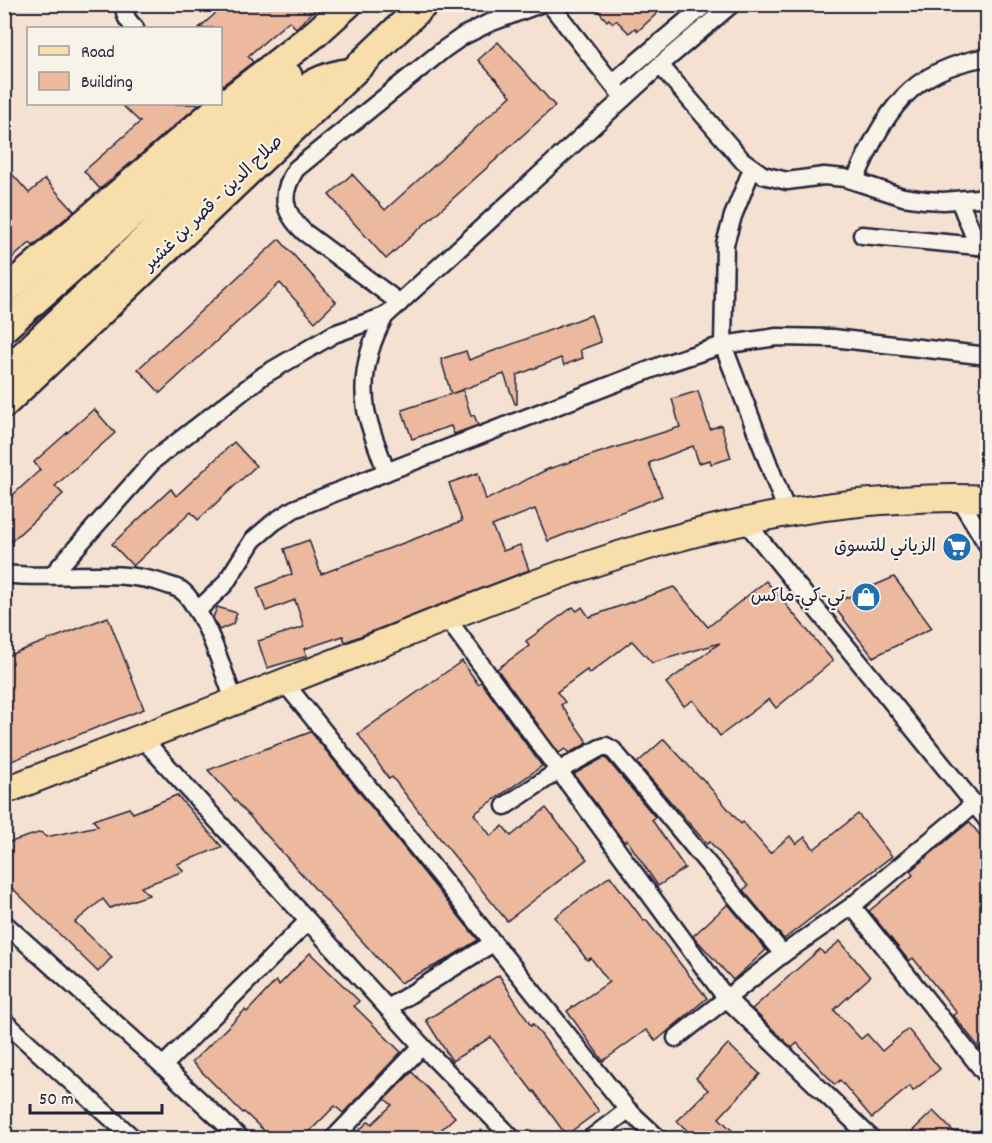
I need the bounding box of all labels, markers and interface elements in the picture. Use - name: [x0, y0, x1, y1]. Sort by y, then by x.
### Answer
- legend: [27, 27, 222, 105]
- text: Road: [81, 41, 115, 66]
- text: Building: [81, 71, 133, 96]
- street label: صلاح الدين - قصر بن غشير: [137, 130, 290, 279]
- supermarket icon: الزياني للتسوق: [941, 531, 973, 563]
- place label: الزياني للتسوق: [834, 535, 936, 561]
- shop icon: تي-كي-ماكس: [850, 581, 882, 613]
- place label: تي-كي-ماكس: [751, 585, 846, 611]
- scale bar: [30, 1077, 162, 1115]
- text: 50 m: [39, 1088, 74, 1113]

